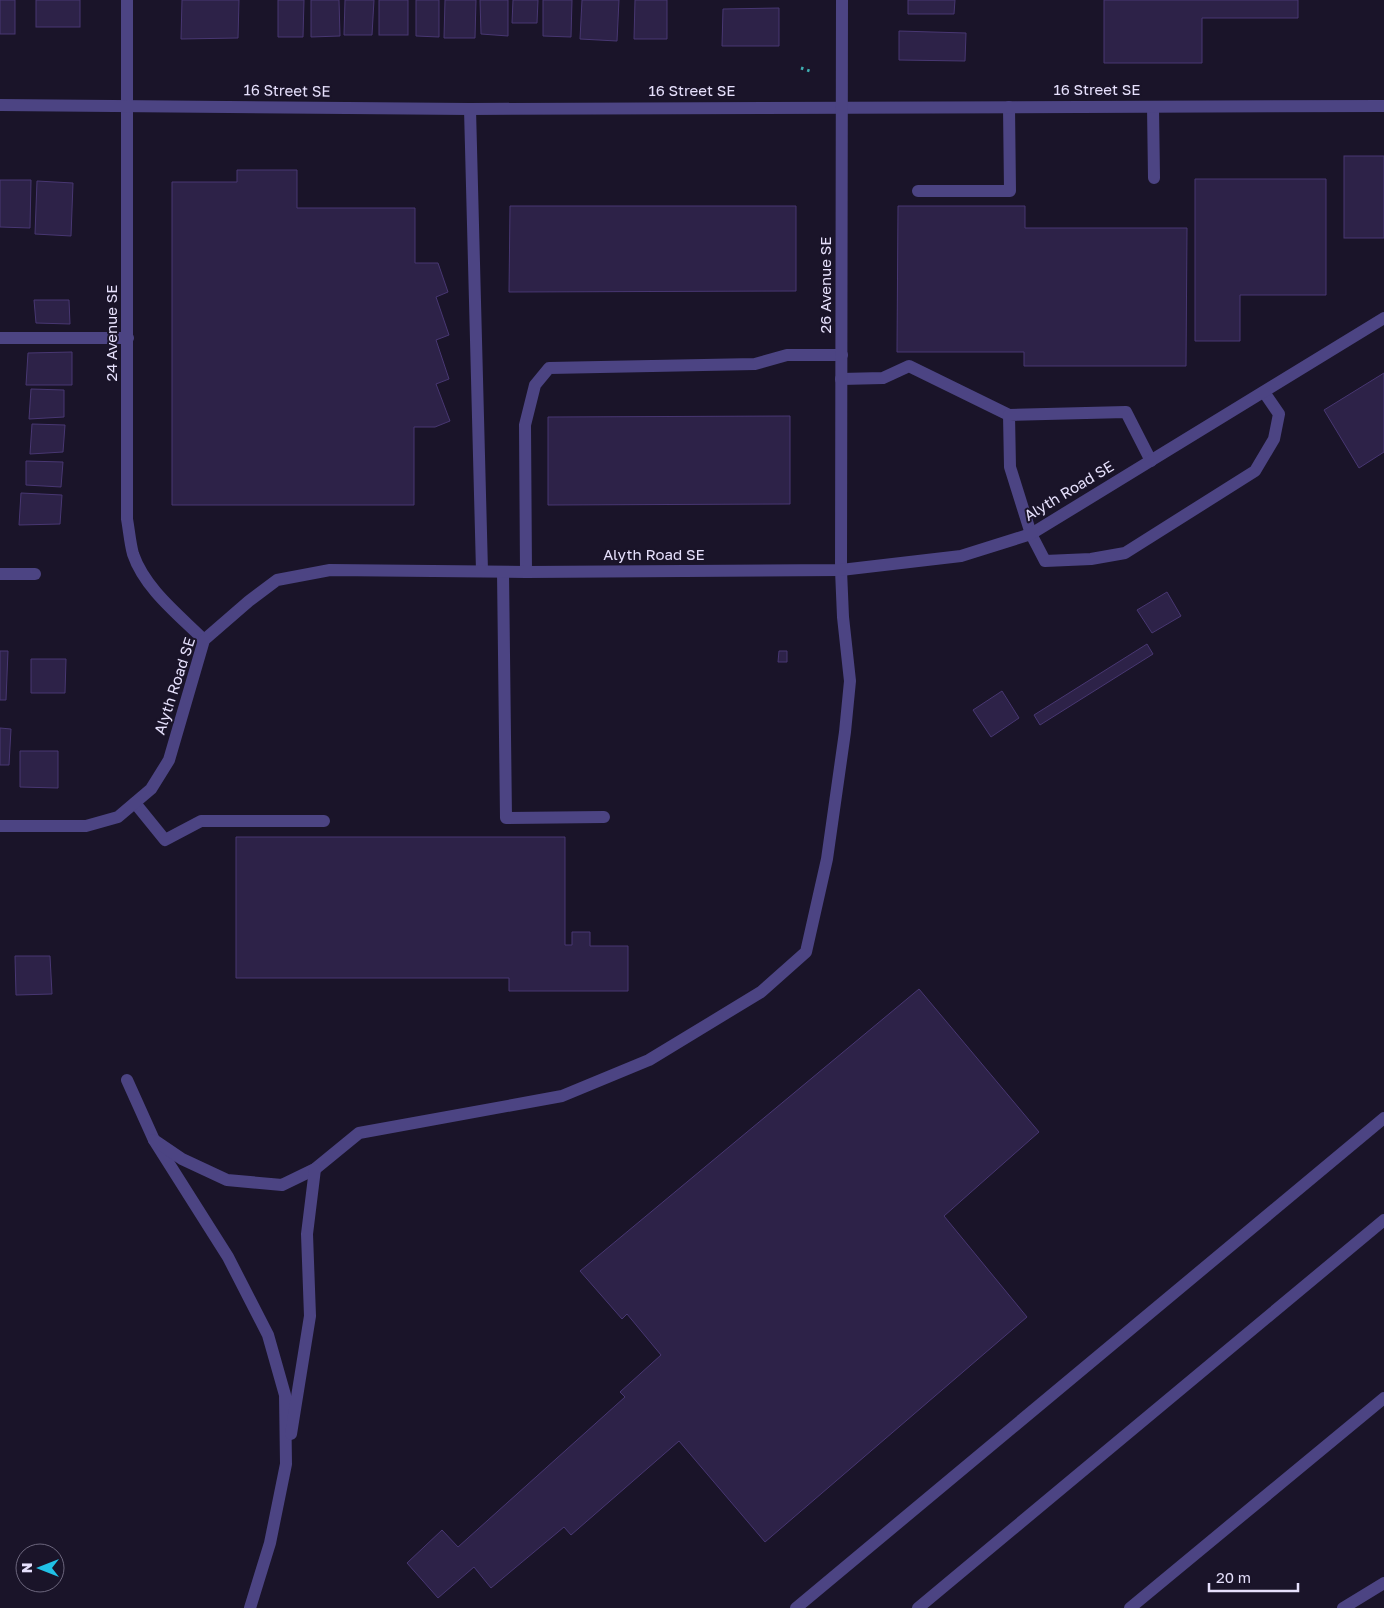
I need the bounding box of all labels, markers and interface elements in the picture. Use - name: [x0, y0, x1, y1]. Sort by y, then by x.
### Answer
- street label: 16 Street SE: [243, 80, 331, 100]
- street label: 16 Street SE: [1053, 80, 1141, 98]
- street label: 16 Street SE: [648, 81, 736, 99]
- street label: 26 Avenue SE: [816, 237, 834, 333]
- street label: 24 Avenue SE: [102, 284, 120, 382]
- street label: Alyth Road SE: [1020, 456, 1117, 524]
- street label: Alyth Road SE: [603, 545, 705, 563]
- street label: Alyth Road SE: [150, 635, 198, 737]
- north arrow: [15, 1543, 65, 1593]
- scale bar: [1209, 1560, 1298, 1592]
- text: N: [18, 1563, 35, 1573]
- text: 20 m: [1216, 1568, 1251, 1586]

